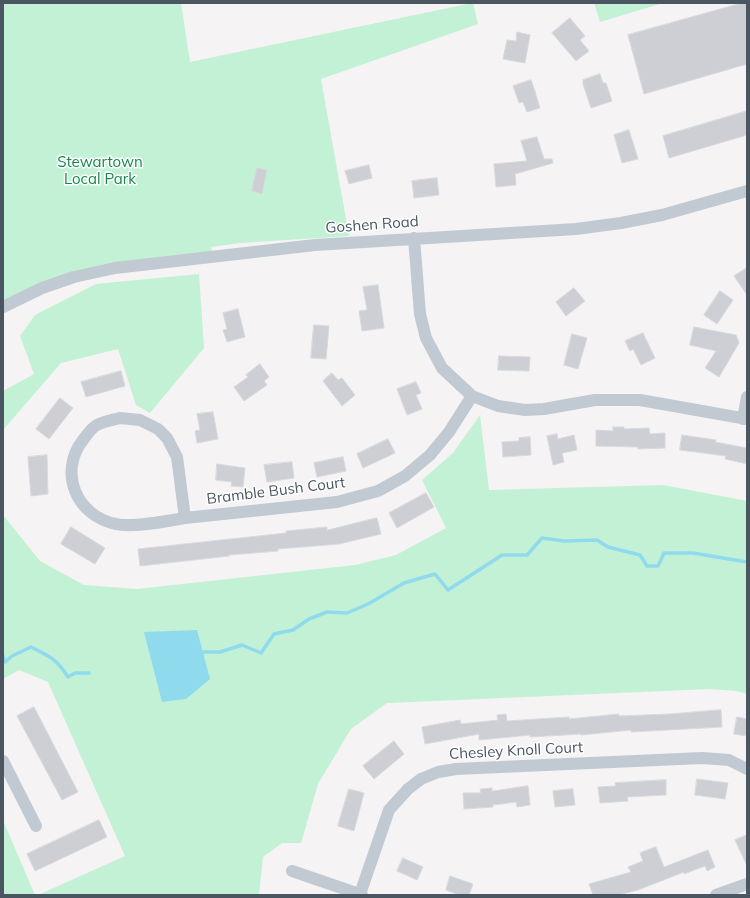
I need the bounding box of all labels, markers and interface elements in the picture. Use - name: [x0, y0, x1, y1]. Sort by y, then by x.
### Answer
- park label: Stewartown Local Park: [57, 153, 143, 188]
- street label: Goshen Road: [325, 213, 419, 237]
- street label: Bramble Bush Court: [206, 474, 346, 508]
- street label: Chesley Knoll Court: [449, 739, 583, 763]

